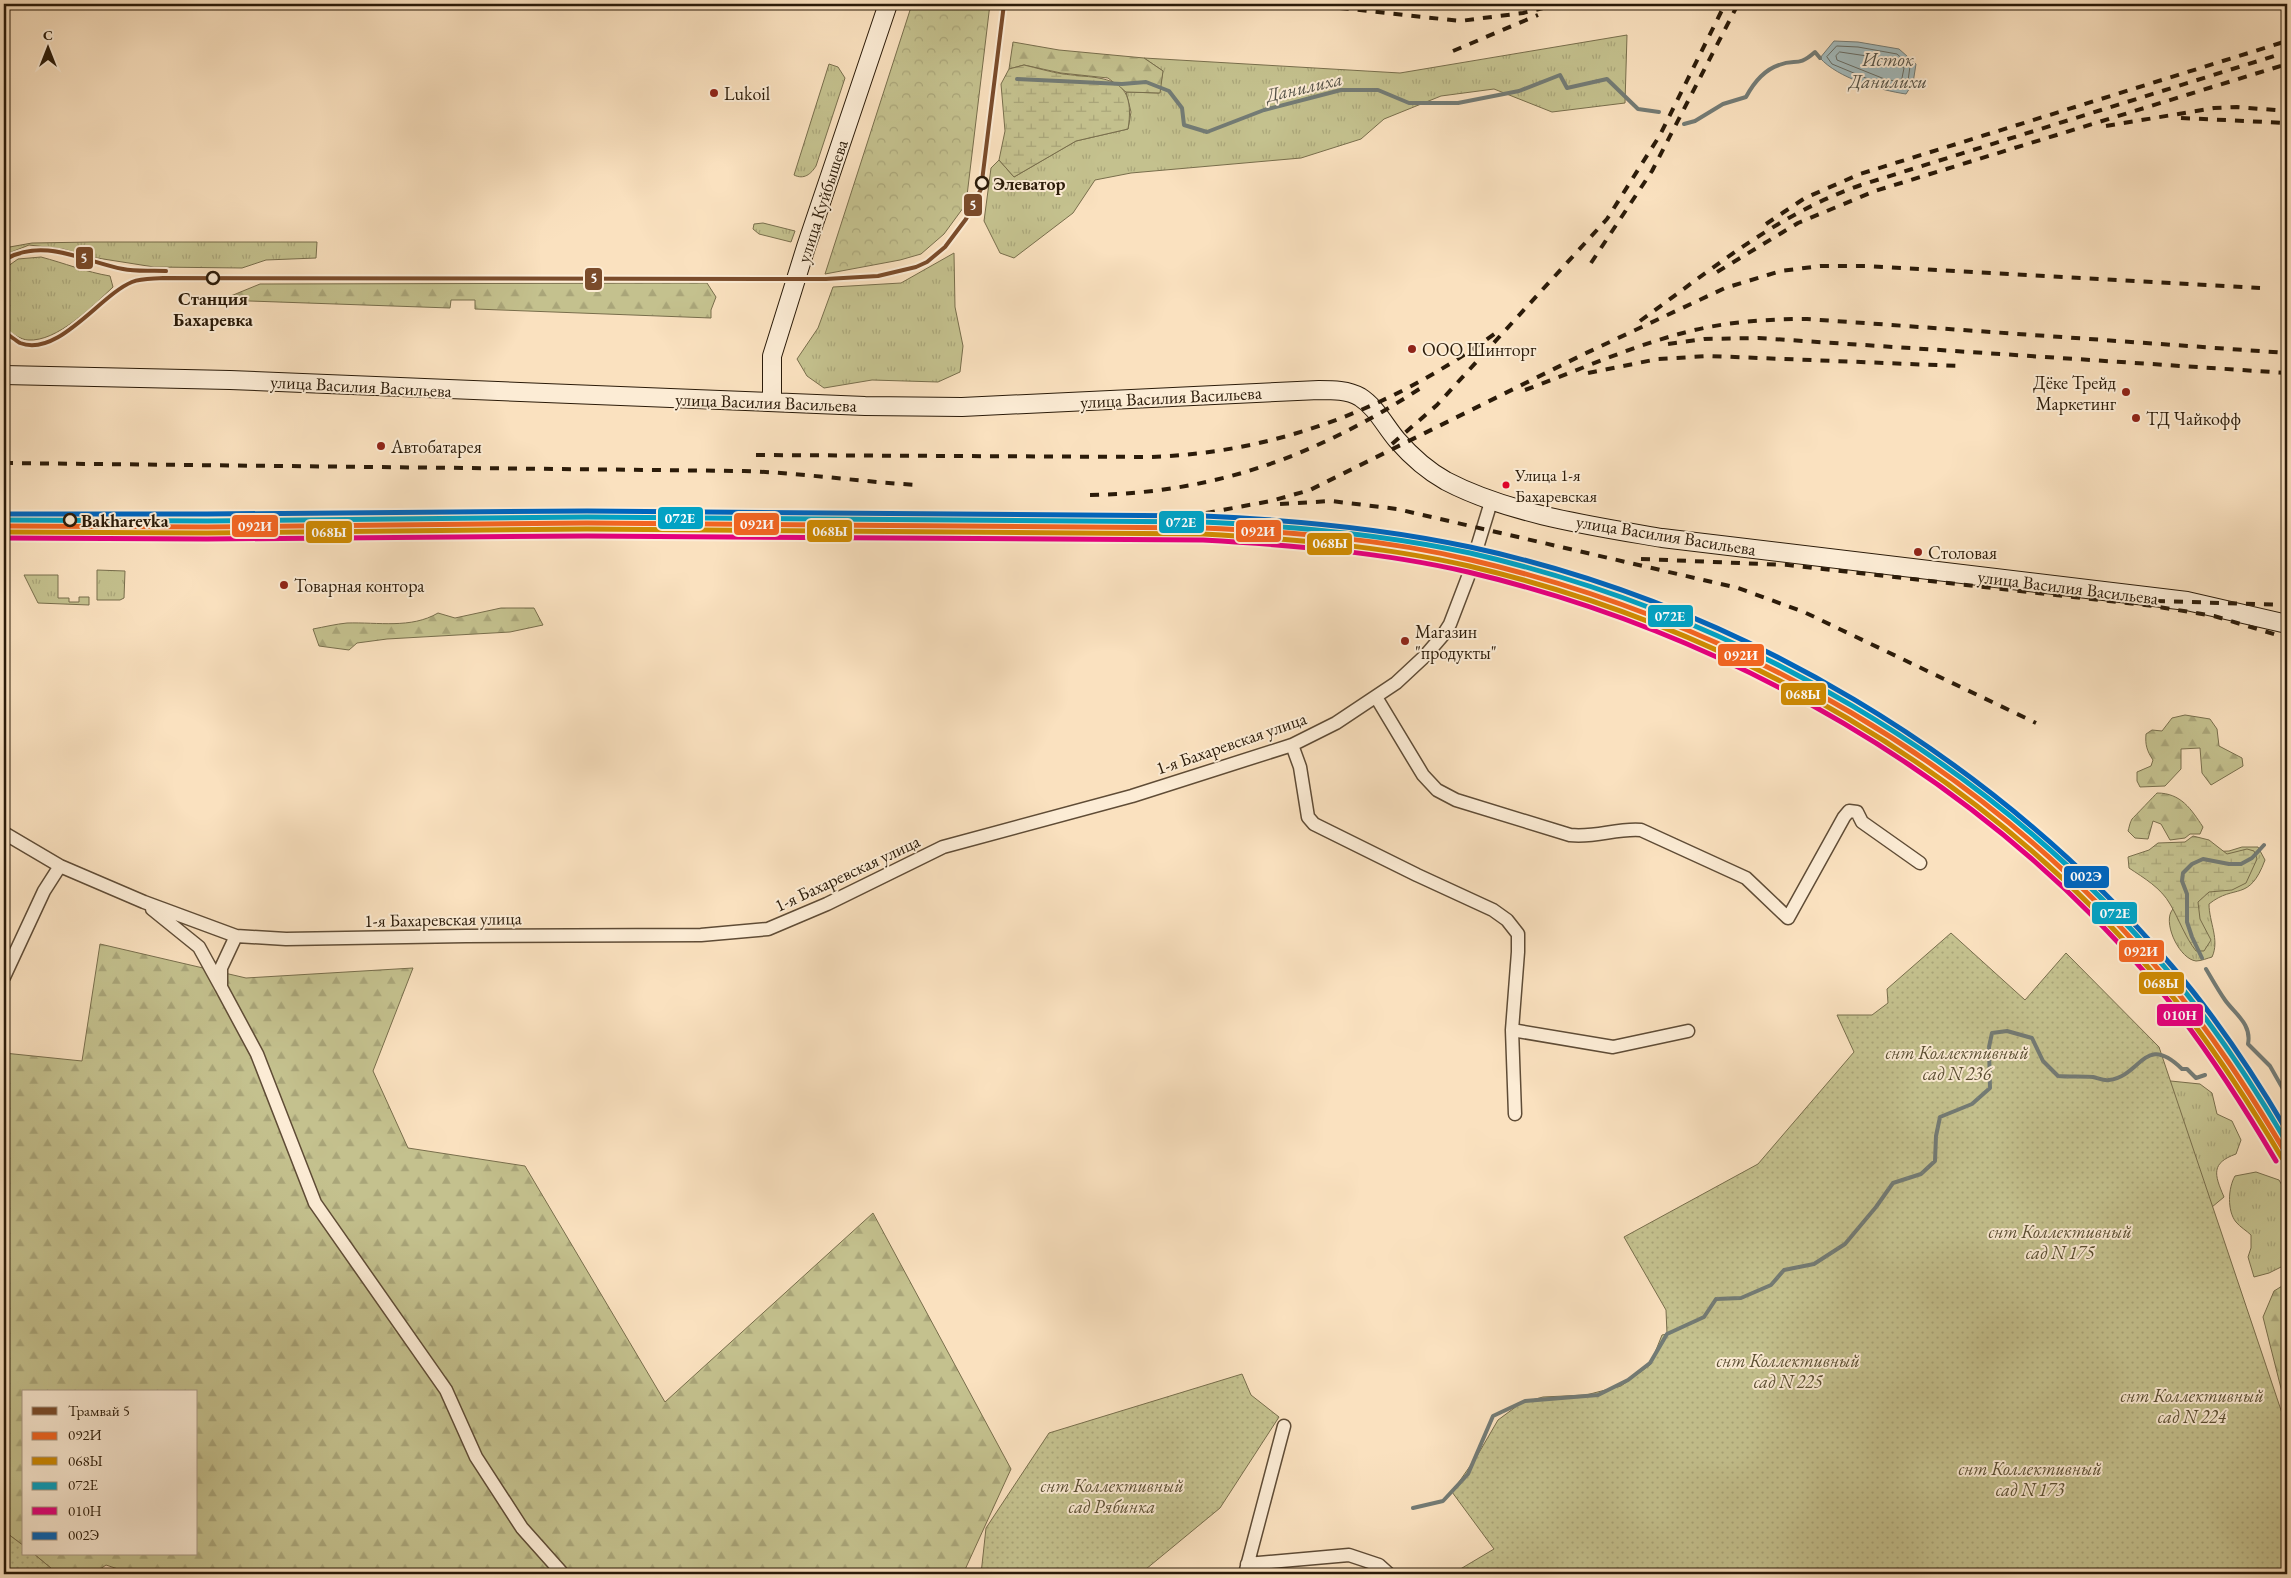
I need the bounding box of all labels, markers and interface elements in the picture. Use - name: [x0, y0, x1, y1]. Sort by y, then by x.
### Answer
- north arrow: [22, 22, 72, 72]
- text: С: [43, 26, 53, 44]
- water label: Исток Данилихи: [1847, 47, 1927, 94]
- water label: Данилиха: [1261, 66, 1345, 108]
- place label: Lukoil: [724, 82, 770, 105]
- marker: Lukoil: [708, 87, 720, 99]
- street label: улица Куйбышева: [791, 136, 853, 265]
- place label: Элеватор: [993, 172, 1066, 195]
- marker: Элеватор: [975, 176, 989, 190]
- line badge: 5: [963, 193, 983, 217]
- text: 5: [969, 196, 977, 214]
- line badge: 5: [75, 246, 94, 270]
- text: 5: [80, 249, 88, 267]
- line badge: 5: [584, 267, 603, 291]
- text: 5: [590, 269, 598, 287]
- marker: Станция Бахаревка: [206, 271, 220, 285]
- place label: Станция Бахаревка: [173, 287, 253, 331]
- place label: ООО Шинторг: [1422, 338, 1537, 361]
- marker: ООО Шинторг: [1406, 343, 1418, 355]
- street label: улица Василия Васильева: [270, 370, 453, 402]
- place label: Дёке Трейд Маркетинг: [2033, 371, 2117, 415]
- street label: улица Василия Васильева: [1080, 381, 1263, 413]
- marker: Дёке Трейд Маркетинг: [2120, 386, 2132, 398]
- street label: улица Василия Васильева: [675, 387, 858, 417]
- place label: ТД Чайкофф: [2146, 407, 2241, 430]
- marker: ТД Чайкофф: [2130, 412, 2142, 424]
- place label: Автобатарея: [390, 435, 482, 458]
- marker: Автобатарея: [375, 440, 387, 452]
- place label: Улица 1-я Бахаревская: [1514, 464, 1598, 507]
- marker: Улица 1-я Бахаревская: [1501, 480, 1511, 490]
- line badge: 072Е: [657, 506, 704, 530]
- place label: Bakharevka: [81, 509, 169, 532]
- text: 072Е: [665, 509, 695, 527]
- street label: улица Василия Васильева: [1574, 509, 1758, 561]
- line badge: 072Е: [1158, 510, 1205, 534]
- line badge: 092И: [733, 512, 780, 536]
- marker: Bakharevka: [63, 513, 77, 527]
- text: 072Е: [1166, 513, 1196, 531]
- line badge: 092И: [231, 514, 279, 538]
- text: 092И: [740, 515, 774, 533]
- text: 092И: [238, 517, 272, 535]
- line badge: 068Ы: [806, 519, 853, 543]
- line badge: 092И: [1235, 519, 1282, 543]
- line badge: 068Ы: [305, 520, 353, 544]
- text: 068Ы: [812, 522, 848, 540]
- text: 092И: [1241, 522, 1275, 540]
- text: 068Ы: [311, 523, 347, 541]
- line badge: 068Ы: [1306, 532, 1353, 556]
- text: 068Ы: [1312, 534, 1348, 552]
- place label: Столовая: [1928, 541, 1997, 564]
- marker: Столовая: [1912, 546, 1924, 558]
- street label: улица Василия Васильева: [1976, 565, 2160, 610]
- place label: Товарная контора: [294, 574, 425, 597]
- marker: Товарная контора: [278, 579, 290, 591]
- line badge: 072Е: [1647, 604, 1694, 628]
- text: 072Е: [1655, 607, 1685, 625]
- place label: Магазин "продукты": [1415, 620, 1497, 664]
- marker: Магазин "продукты": [1399, 635, 1411, 647]
- line badge: 092И: [1717, 643, 1765, 667]
- text: 092И: [1724, 646, 1758, 664]
- line badge: 068Ы: [1780, 682, 1827, 706]
- text: 068Ы: [1785, 685, 1821, 703]
- street label: 1-я Бахаревская улица: [1153, 706, 1310, 780]
- street label: 1-я Бахаревская улица: [771, 829, 924, 917]
- line badge: 002Э: [2063, 865, 2110, 889]
- text: 002Э: [2070, 867, 2102, 885]
- line badge: 072Е: [2091, 901, 2138, 925]
- text: 072Е: [2100, 904, 2130, 922]
- street label: 1-я Бахаревская улица: [364, 906, 523, 932]
- line badge: 092И: [2118, 939, 2165, 963]
- text: 092И: [2124, 942, 2158, 960]
- line badge: 068Ы: [2138, 971, 2185, 995]
- text: 068Ы: [2143, 974, 2179, 992]
- line badge: 010Н: [2156, 1003, 2204, 1027]
- text: 010Н: [2163, 1006, 2197, 1024]
- park label: снт Коллективный сад N 236: [1885, 1041, 2029, 1085]
- park label: снт Коллективный сад N 175: [1988, 1220, 2132, 1264]
- park label: снт Коллективный сад N 225: [1716, 1349, 1860, 1393]
- park label: снт Коллективный сад N 224: [2120, 1384, 2264, 1428]
- legend: [22, 1390, 198, 1556]
- text: Трамвай 5: [68, 1401, 130, 1420]
- text: 092И: [68, 1425, 102, 1444]
- text: 068Ы: [68, 1451, 103, 1470]
- park label: снт Коллективный сад N 173: [1958, 1457, 2102, 1501]
- park label: снт Коллективный сад Рябинка: [1040, 1474, 1184, 1518]
- text: 072Е: [68, 1475, 99, 1494]
- text: 010Н: [68, 1501, 102, 1520]
- text: 002Э: [68, 1525, 100, 1544]

